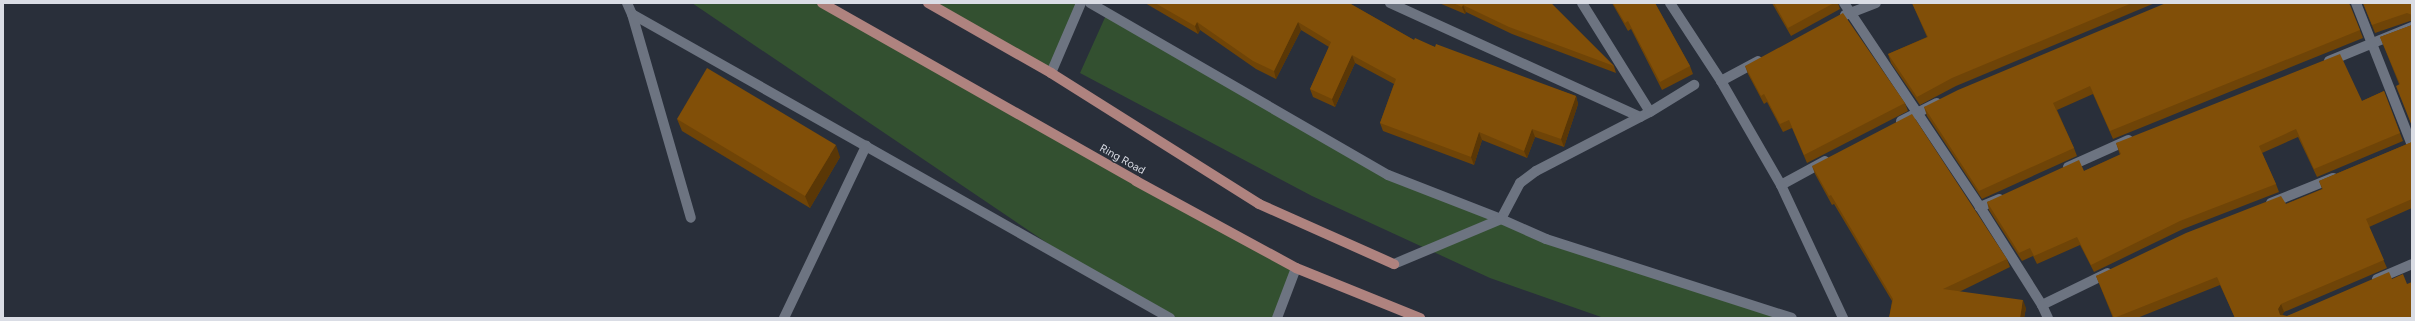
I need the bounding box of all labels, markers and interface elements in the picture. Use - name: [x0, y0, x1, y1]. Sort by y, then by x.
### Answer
- street label: Ring Road: [1097, 142, 1147, 178]

